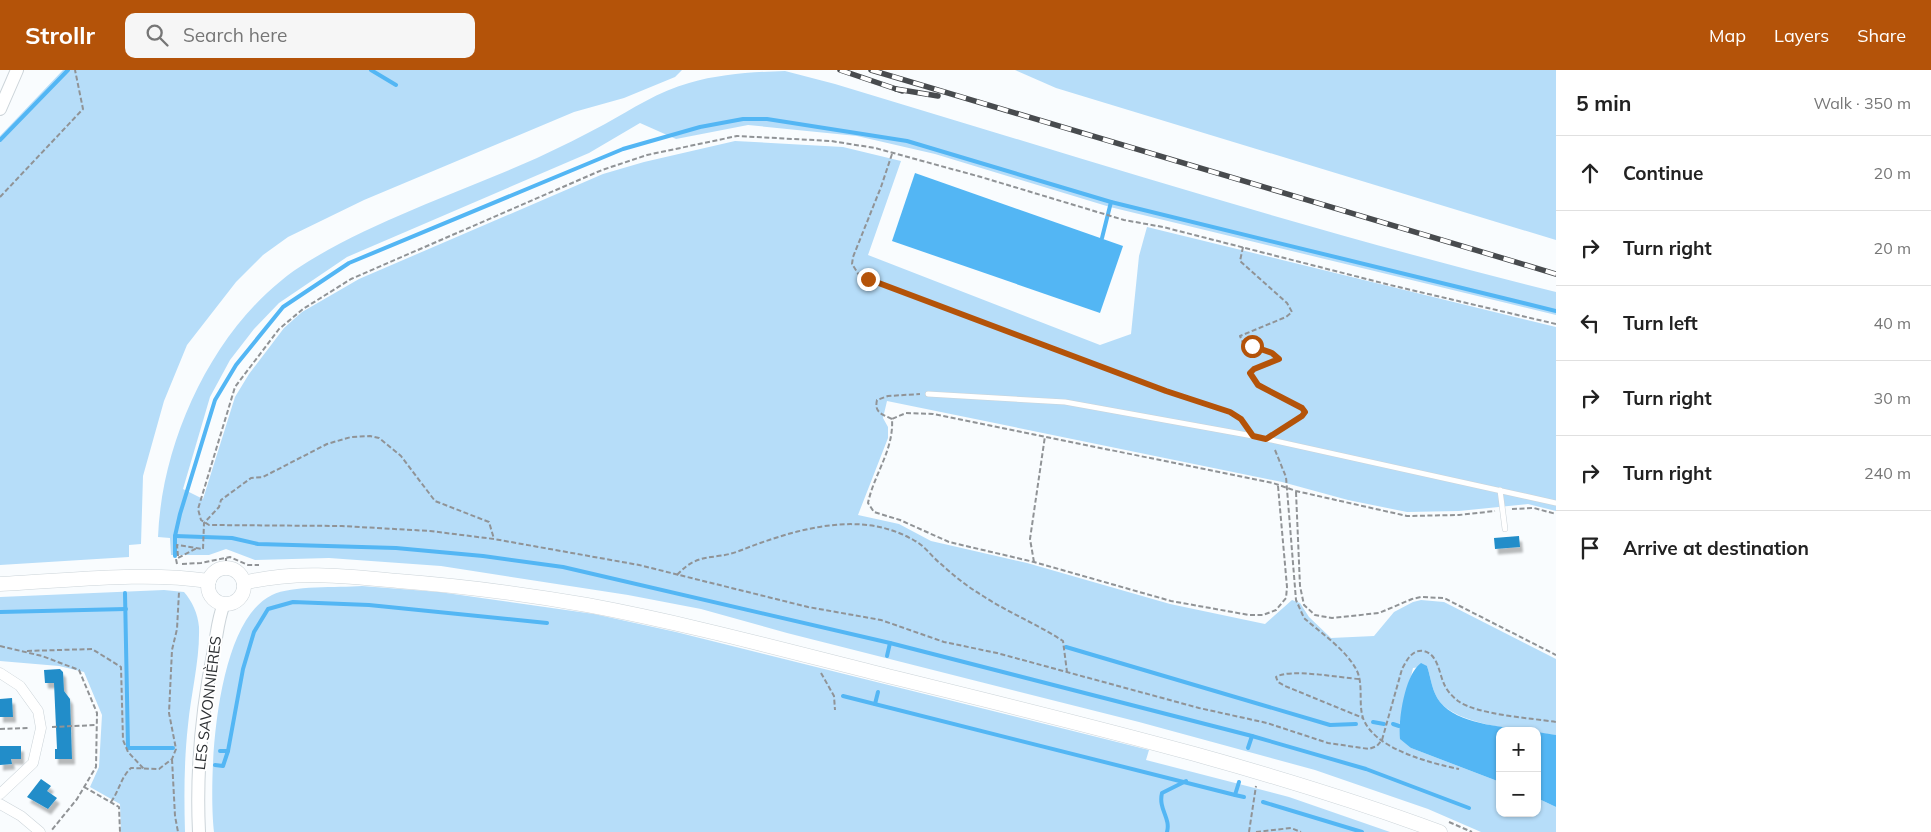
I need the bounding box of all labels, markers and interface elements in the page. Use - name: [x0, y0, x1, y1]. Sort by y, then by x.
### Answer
- search box: [125, 13, 475, 58]
- text: Strollr: [25, 20, 95, 50]
- icon: search: [143, 21, 171, 49]
- text: Search here: [183, 23, 287, 47]
- text: Map: [1709, 24, 1746, 47]
- text: Layers: [1774, 24, 1829, 47]
- text: Share: [1857, 24, 1906, 47]
- text: 5 min: [1576, 90, 1631, 116]
- text: Walk · 350 m: [1813, 93, 1911, 113]
- icon: ahead: [1576, 159, 1604, 187]
- text: Continue: [1623, 161, 1703, 185]
- text: 20 m: [1874, 163, 1911, 183]
- icon: right: [1576, 234, 1604, 262]
- text: Turn right: [1623, 236, 1712, 260]
- text: 20 m: [1874, 238, 1911, 258]
- route end: [857, 268, 880, 291]
- icon: left: [1576, 309, 1604, 337]
- text: Turn left: [1623, 311, 1698, 335]
- text: 40 m: [1874, 313, 1911, 333]
- route start: [1241, 335, 1264, 358]
- icon: right: [1576, 384, 1604, 412]
- text: Turn right: [1623, 386, 1712, 410]
- text: 30 m: [1874, 388, 1911, 408]
- icon: right: [1576, 459, 1604, 487]
- text: Turn right: [1623, 461, 1712, 485]
- text: 240 m: [1864, 463, 1911, 483]
- icon: arrive: [1576, 534, 1604, 562]
- text: Arrive at destination: [1623, 536, 1809, 560]
- street label: LES SAVONNIÈRES: [190, 635, 225, 771]
- map controls: [1496, 727, 1541, 817]
- button: +: [1496, 727, 1541, 772]
- button: −: [1496, 772, 1541, 817]

